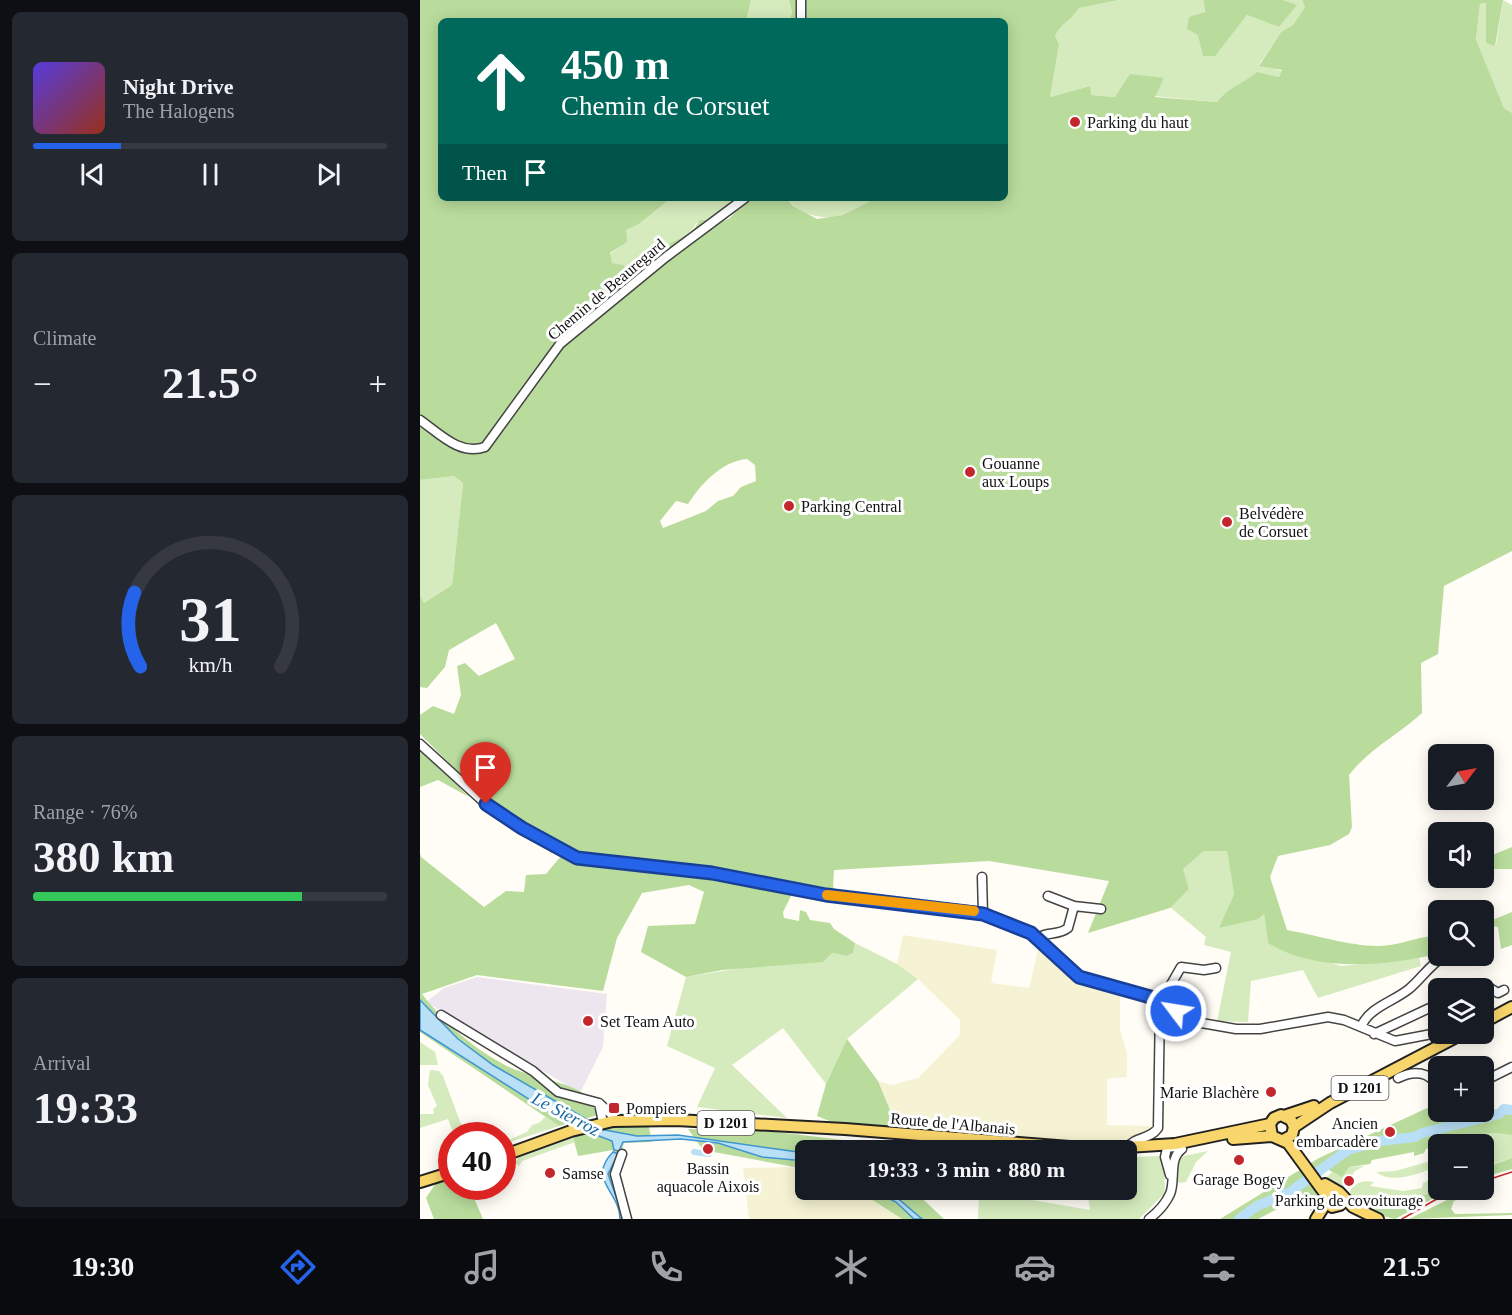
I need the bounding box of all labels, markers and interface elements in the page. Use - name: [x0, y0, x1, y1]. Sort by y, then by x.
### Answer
- icon: ahead: [462, 42, 540, 120]
- text: 450 m: [561, 42, 670, 88]
- text: Night Drive: [123, 74, 234, 99]
- text: Chemin de Corsuet: [561, 91, 769, 121]
- text: The Halogens: [123, 100, 235, 122]
- place label: Parking du haut: [1087, 114, 1189, 132]
- marker: Parking du haut: [1068, 115, 1082, 129]
- icon: arrive: [519, 156, 552, 189]
- icon: previous: [76, 158, 109, 191]
- icon: pause: [194, 158, 227, 191]
- icon: next: [312, 158, 345, 191]
- text: Then: [462, 160, 507, 185]
- street label: Chemin de Beauregard: [544, 235, 669, 344]
- text: Climate: [33, 327, 96, 349]
- text: 21.5°: [162, 358, 258, 408]
- text: −: [33, 366, 52, 402]
- text: +: [368, 366, 387, 402]
- place label: Gouanne aux Loups: [982, 455, 1049, 491]
- marker: Gouanne aux Loups: [963, 465, 977, 479]
- place label: Parking Central: [801, 498, 902, 516]
- marker: Parking Central: [782, 499, 796, 513]
- place label: Belvédère de Corsuet: [1239, 505, 1308, 540]
- marker: Belvédère de Corsuet: [1220, 515, 1234, 529]
- text: 31: [179, 585, 241, 654]
- text: km/h: [188, 653, 232, 677]
- pin: [460, 742, 511, 804]
- north arrow: [1428, 744, 1494, 810]
- map controls: [1428, 744, 1494, 1200]
- icon: arrive: [469, 751, 502, 784]
- text: Range · 76%: [33, 801, 137, 823]
- button: sound: [1428, 822, 1494, 888]
- text: 380 km: [33, 832, 174, 882]
- button: search: [1428, 900, 1494, 966]
- button: layers: [1428, 978, 1494, 1044]
- position arrow: [1144, 979, 1208, 1043]
- place label: Set Team Auto: [600, 1013, 695, 1030]
- marker: Set Team Auto: [581, 1014, 595, 1028]
- text: Arrival: [33, 1052, 91, 1074]
- button: +: [1428, 1056, 1494, 1122]
- road number: D 1201: [1332, 1076, 1388, 1100]
- text: 19:33: [33, 1083, 138, 1133]
- place label: Marie Blachère: [1160, 1084, 1259, 1101]
- marker: Marie Blachère: [1264, 1085, 1278, 1099]
- water label: Le Sierroz: [528, 1087, 603, 1140]
- place label: Pompiers: [626, 1100, 686, 1118]
- marker: Pompiers: [607, 1101, 621, 1115]
- street label: Route de l'Albanais: [890, 1110, 1016, 1137]
- road number: D 1201: [698, 1111, 754, 1135]
- place label: Ancien embarcadère: [1296, 1115, 1378, 1150]
- speed limit sign: 40: [438, 1122, 516, 1200]
- marker: Ancien embarcadère: [1383, 1125, 1397, 1139]
- button: −: [1428, 1134, 1494, 1200]
- marker: Bassin aquacole Aixois: [701, 1142, 715, 1156]
- marker: Garage Bogey: [1232, 1153, 1246, 1167]
- text: 19:33 · 3 min · 880 m: [867, 1157, 1065, 1182]
- place label: Bassin aquacole Aixois: [657, 1160, 759, 1196]
- place label: Samse: [562, 1165, 604, 1182]
- marker: Samse: [543, 1166, 557, 1180]
- place label: Garage Bogey: [1193, 1171, 1285, 1189]
- marker: Parking de covoiturage: [1342, 1174, 1356, 1188]
- place label: Parking de covoiturage: [1275, 1192, 1423, 1210]
- icon: directions: [277, 1246, 319, 1288]
- icon: music: [461, 1246, 503, 1288]
- icon: phone: [645, 1246, 687, 1288]
- icon: climate: [830, 1246, 872, 1288]
- icon: car: [1014, 1246, 1056, 1288]
- icon: filters: [1198, 1246, 1240, 1288]
- text: 19:30: [71, 1252, 134, 1282]
- text: 21.5°: [1383, 1252, 1441, 1282]

